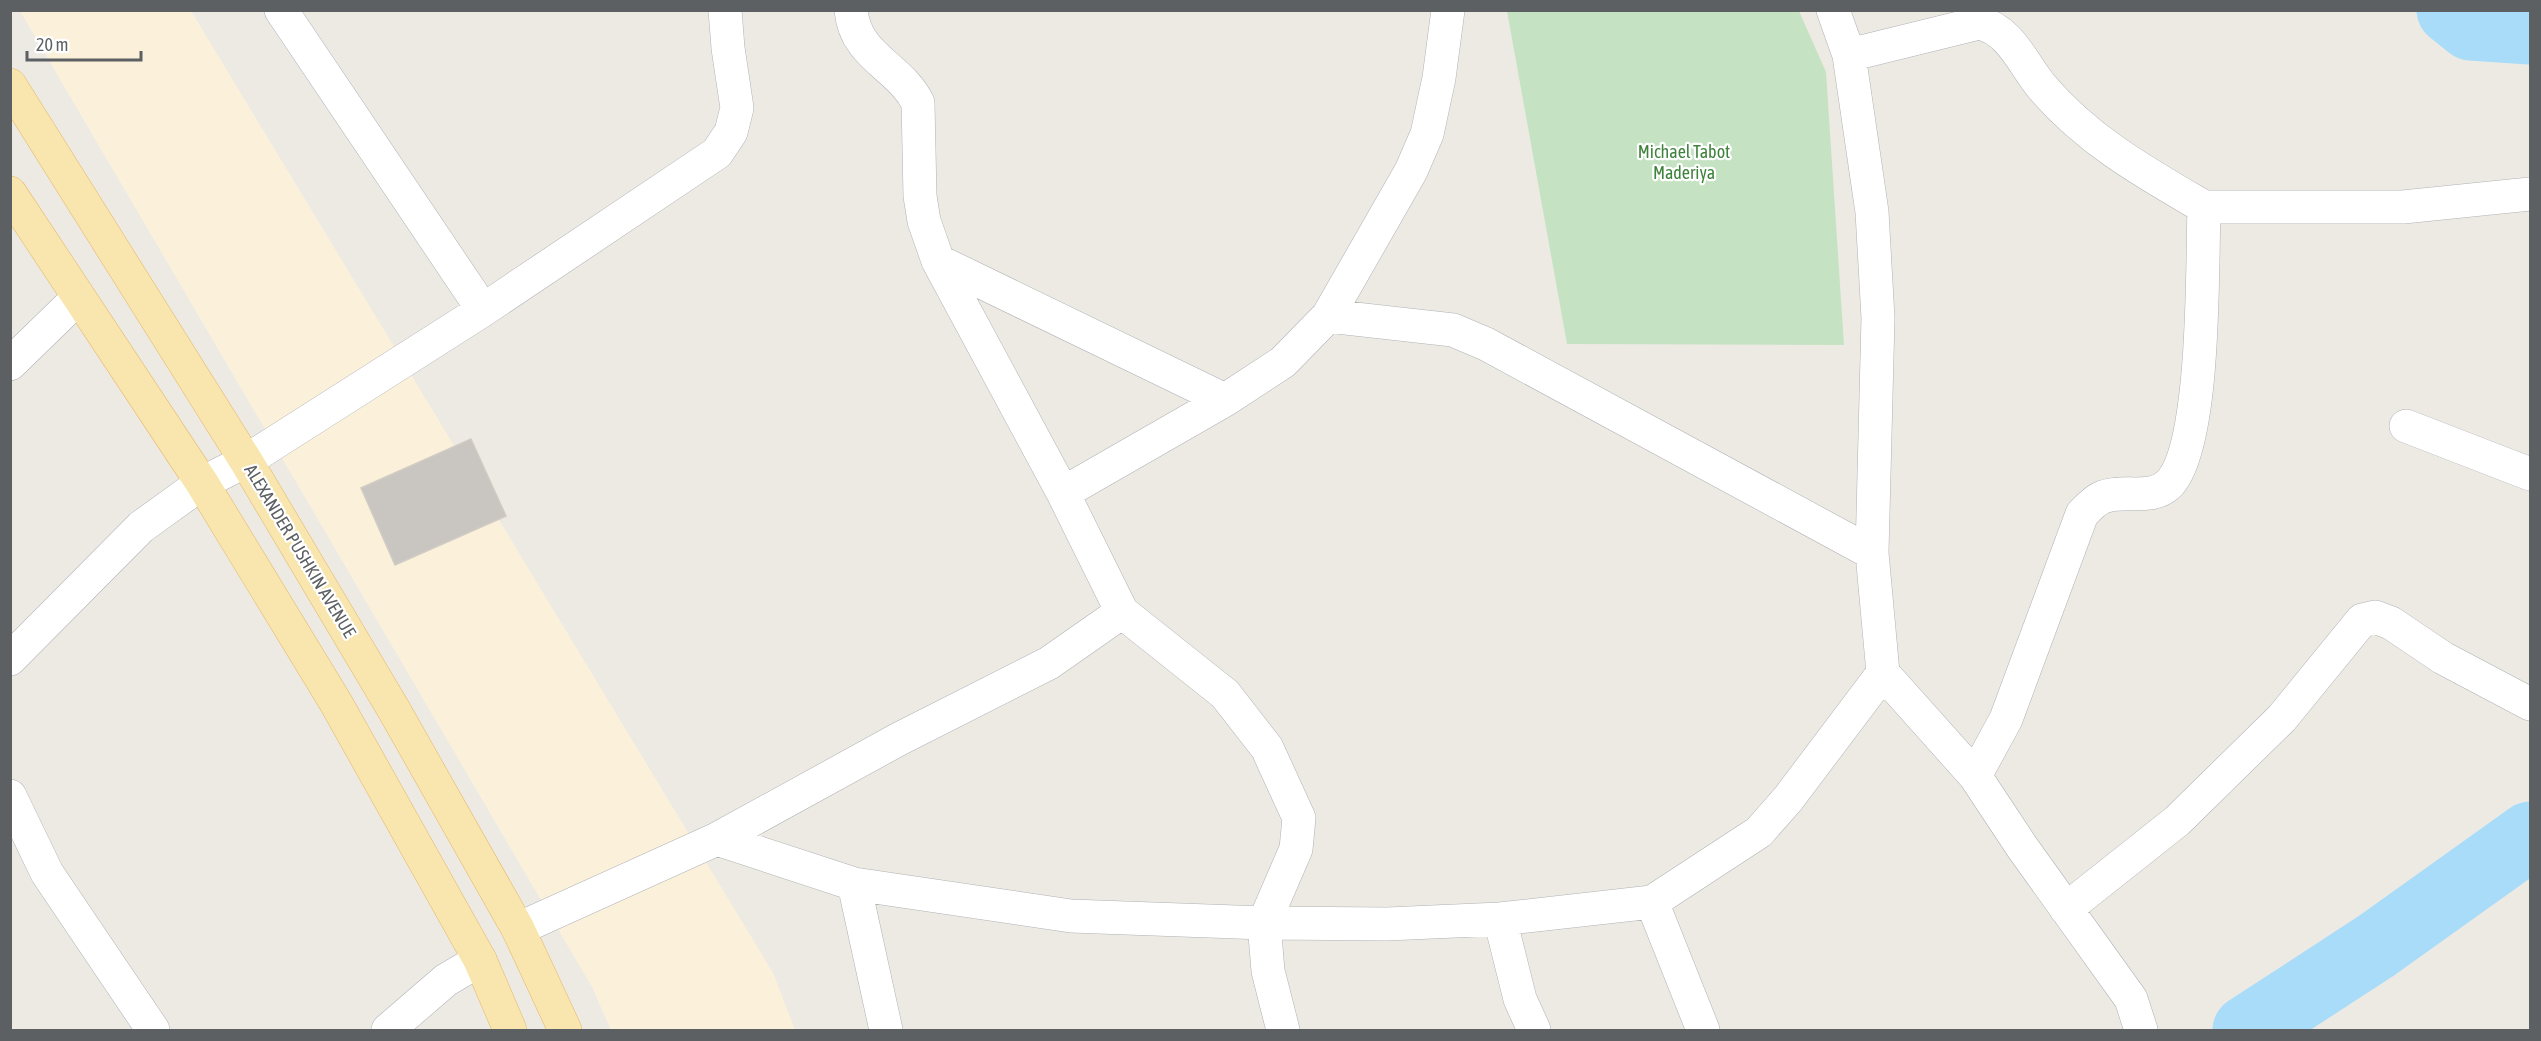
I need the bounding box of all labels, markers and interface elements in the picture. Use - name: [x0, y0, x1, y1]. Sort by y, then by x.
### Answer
- scale bar: [27, 24, 141, 62]
- text: 20 m: [36, 34, 68, 55]
- park label: Michael Tabot Maderiya: [1638, 141, 1730, 183]
- street label: ALEXANDER PUSHKIN AVENUE: [240, 460, 361, 641]

